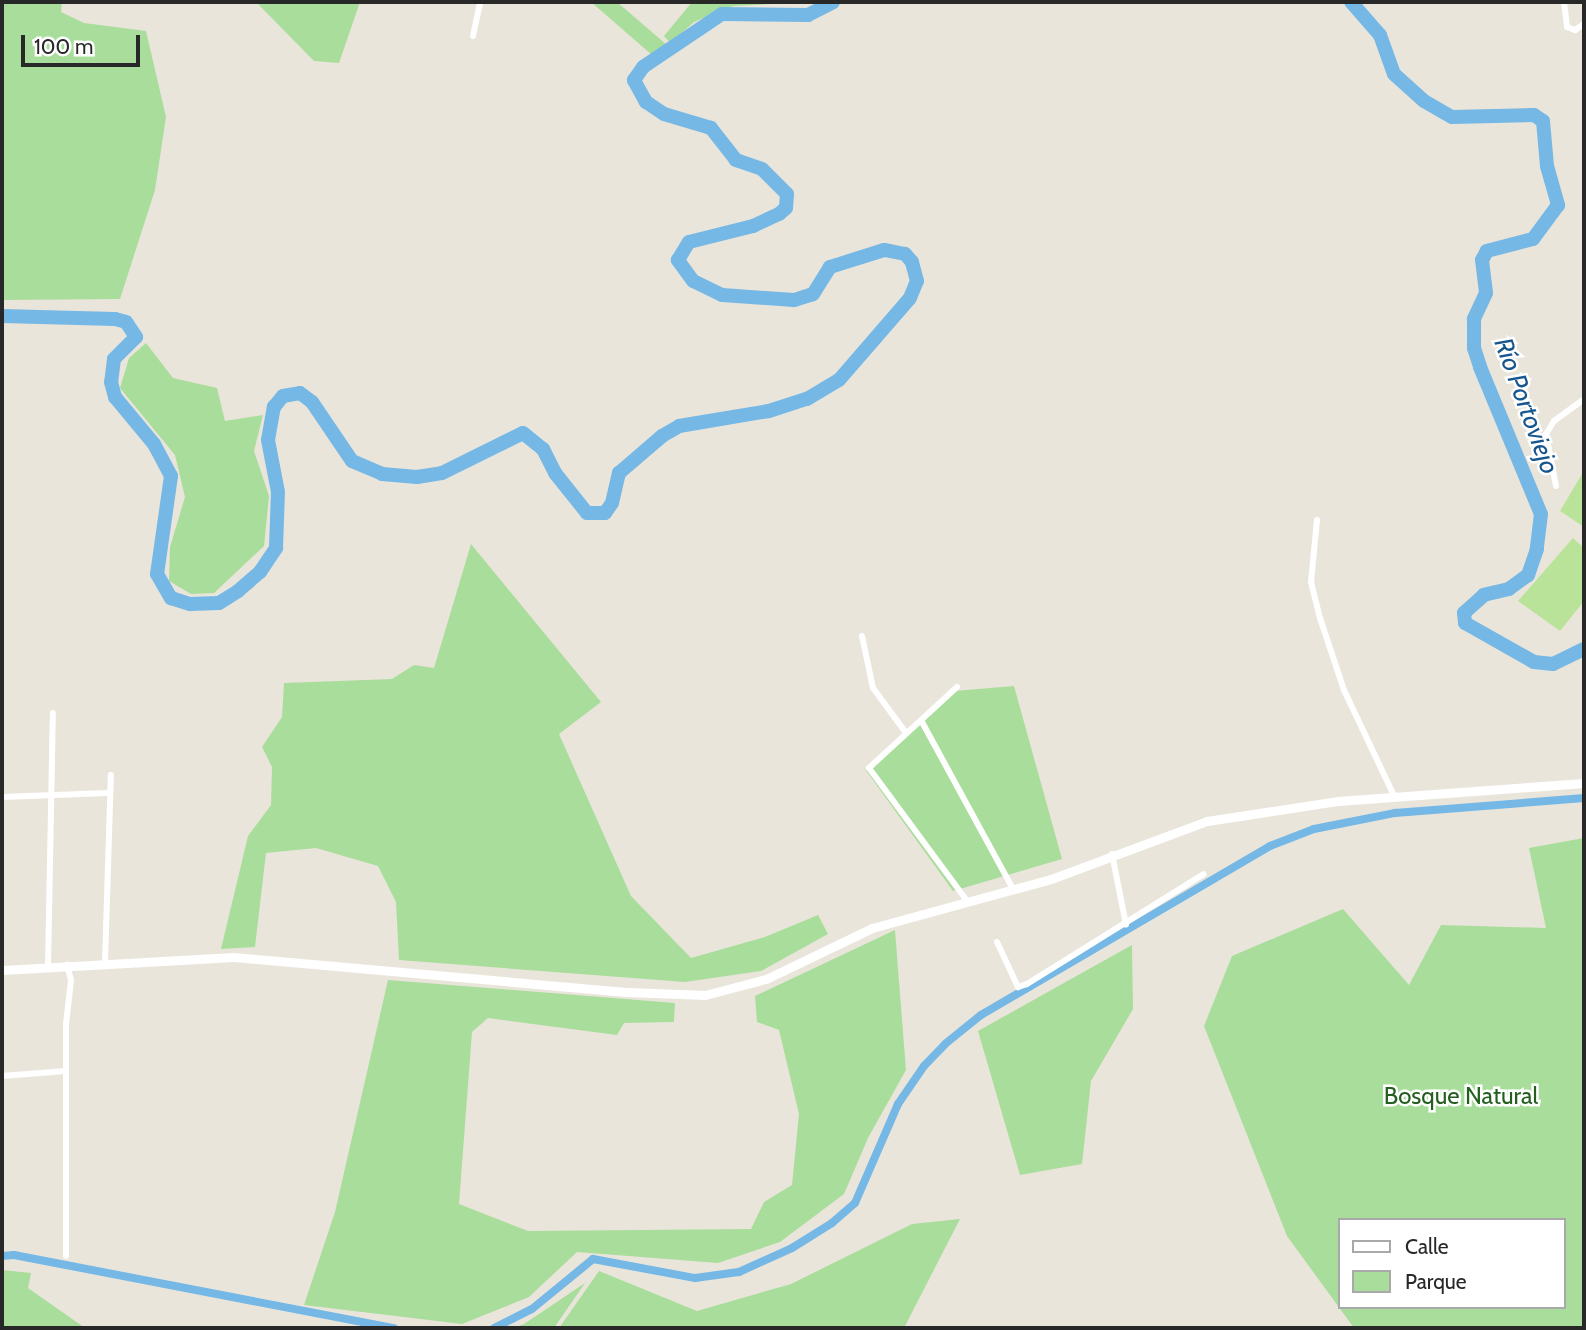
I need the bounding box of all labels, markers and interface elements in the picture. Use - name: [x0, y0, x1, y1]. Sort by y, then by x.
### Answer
- scale bar: [24, 21, 144, 65]
- text: 100 m: [34, 34, 93, 59]
- water label: Río Portoviejo: [1487, 334, 1565, 478]
- park label: Bosque Natural: [1384, 1082, 1538, 1110]
- legend: [1338, 1218, 1565, 1309]
- text: Calle: [1405, 1234, 1449, 1259]
- text: Parque: [1405, 1269, 1467, 1294]

